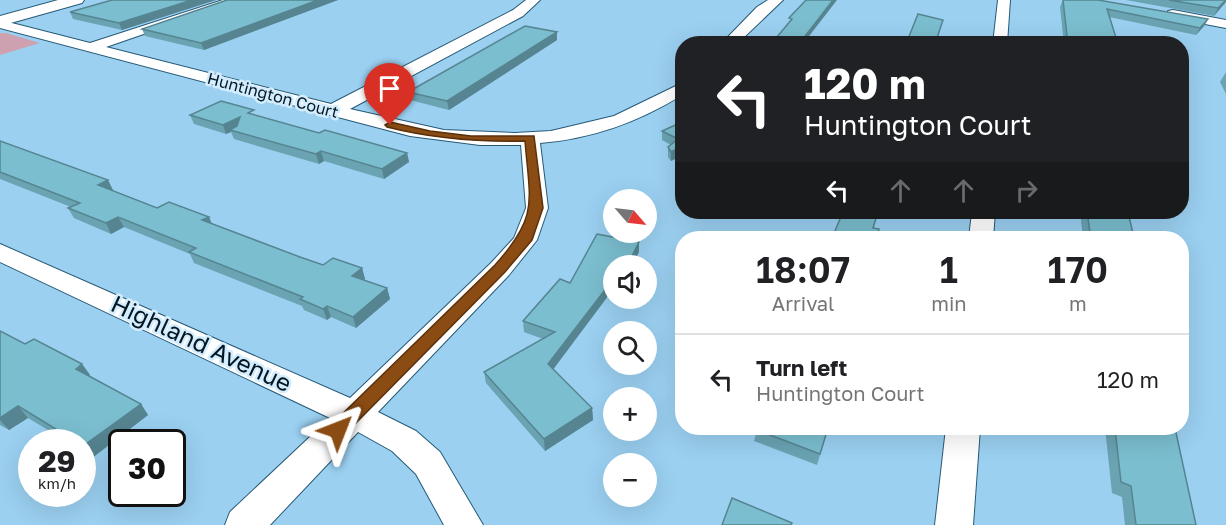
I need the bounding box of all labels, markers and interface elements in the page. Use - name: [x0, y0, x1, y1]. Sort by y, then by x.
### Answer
- text: 120 m: [804, 58, 926, 108]
- icon: left: [705, 60, 783, 138]
- pin: [364, 63, 415, 125]
- street label: Huntington Court: [205, 68, 341, 122]
- icon: arrive: [373, 72, 406, 105]
- text: Huntington Court: [804, 109, 1032, 141]
- icon: left: [821, 174, 854, 207]
- icon: ahead: [884, 174, 917, 207]
- icon: ahead: [947, 174, 980, 207]
- icon: right: [1010, 174, 1043, 207]
- north arrow: [603, 189, 657, 243]
- map controls: [603, 189, 657, 507]
- text: 18:07: [756, 248, 850, 291]
- text: 1: [940, 248, 958, 291]
- text: 170: [1048, 248, 1108, 291]
- button: sound: [603, 255, 657, 309]
- street label: Highland Avenue: [107, 288, 296, 397]
- text: Arrival: [772, 291, 834, 315]
- text: min: [931, 291, 967, 315]
- text: m: [1069, 291, 1087, 315]
- button: search: [603, 321, 657, 375]
- text: Turn left: [756, 354, 847, 381]
- icon: left: [705, 363, 738, 396]
- text: 120 m: [1097, 366, 1159, 393]
- text: Huntington Court: [756, 381, 925, 405]
- button: +: [603, 387, 657, 441]
- position arrow: [306, 398, 370, 462]
- speed limit sign: 30: [108, 429, 186, 507]
- text: 29: [38, 443, 76, 479]
- button: −: [603, 453, 657, 507]
- text: km/h: [38, 474, 76, 492]

